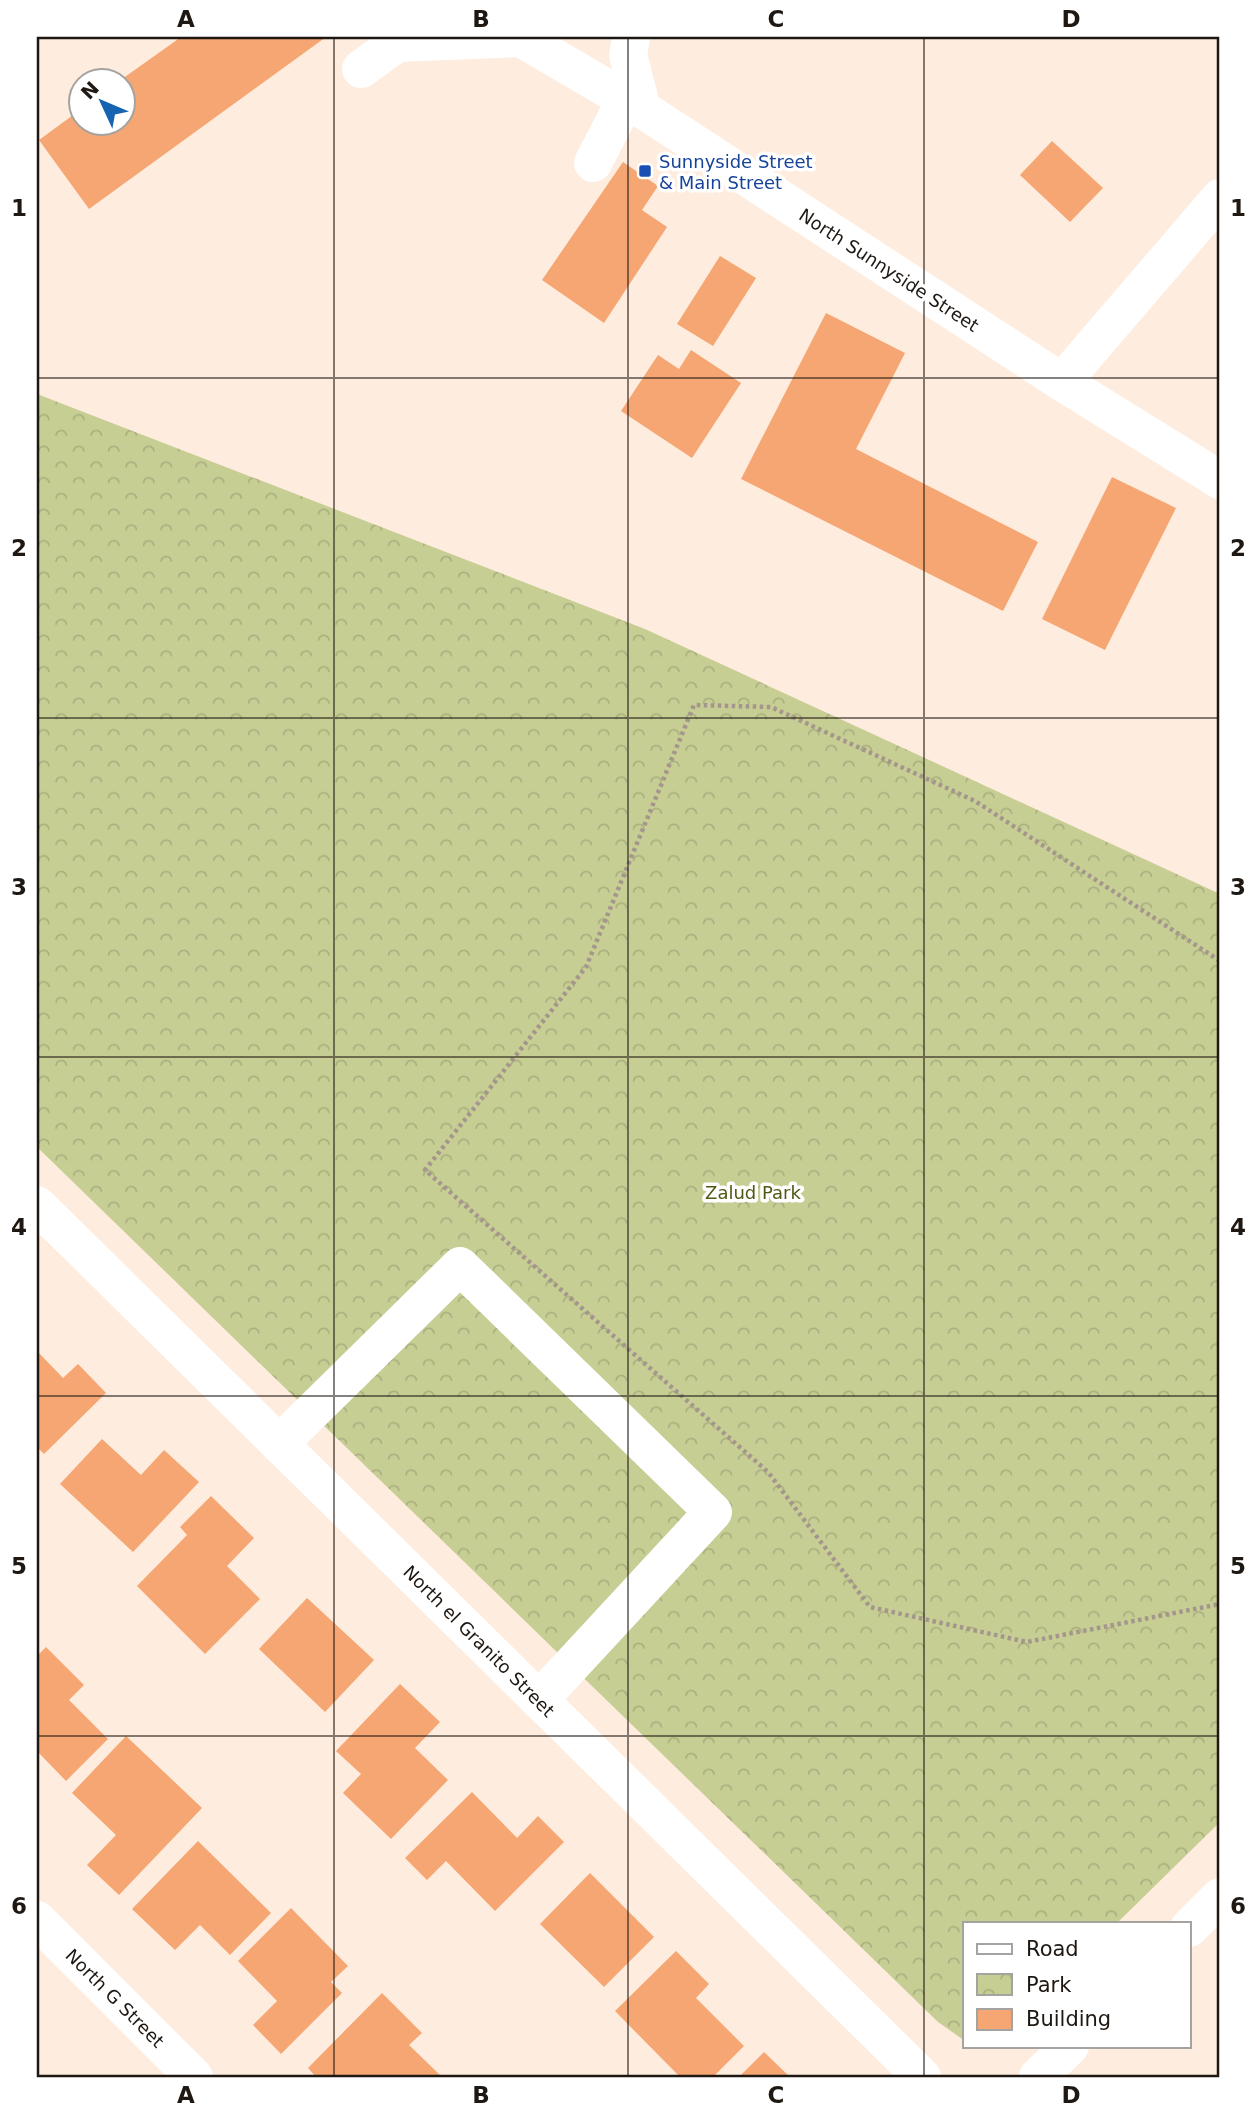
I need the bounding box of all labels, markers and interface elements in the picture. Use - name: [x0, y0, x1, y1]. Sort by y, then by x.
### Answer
- text: A: [177, 6, 195, 32]
- text: B: [472, 6, 490, 32]
- text: C: [768, 6, 784, 32]
- text: D: [1061, 6, 1081, 32]
- north arrow: [66, 66, 136, 136]
- text: N: [76, 77, 103, 104]
- place label: Sunnyside Street & Main Street: [659, 151, 813, 193]
- marker: Sunnyside Street & Main Street: [637, 163, 653, 179]
- text: 1: [11, 195, 27, 221]
- text: 1: [1230, 195, 1246, 221]
- street label: North Sunnyside Street: [795, 204, 983, 336]
- text: 2: [11, 535, 27, 561]
- text: 2: [1230, 535, 1246, 561]
- text: 3: [11, 874, 27, 900]
- text: 3: [1230, 874, 1246, 900]
- park label: Zalud Park: [705, 1182, 801, 1203]
- text: 4: [11, 1214, 27, 1240]
- text: 4: [1230, 1214, 1246, 1240]
- text: 5: [11, 1553, 27, 1579]
- text: 5: [1230, 1553, 1246, 1579]
- street label: North el Granito Street: [399, 1561, 559, 1721]
- text: 6: [11, 1893, 27, 1919]
- text: 6: [1230, 1893, 1246, 1919]
- legend: [963, 1922, 1190, 2048]
- text: Road: [1026, 1937, 1079, 1961]
- street label: North G Street: [61, 1944, 169, 2052]
- text: Park: [1026, 1973, 1072, 1997]
- text: Building: [1026, 2007, 1111, 2031]
- text: A: [177, 2082, 195, 2108]
- text: B: [472, 2082, 490, 2108]
- text: C: [768, 2082, 784, 2108]
- text: D: [1061, 2082, 1081, 2108]

